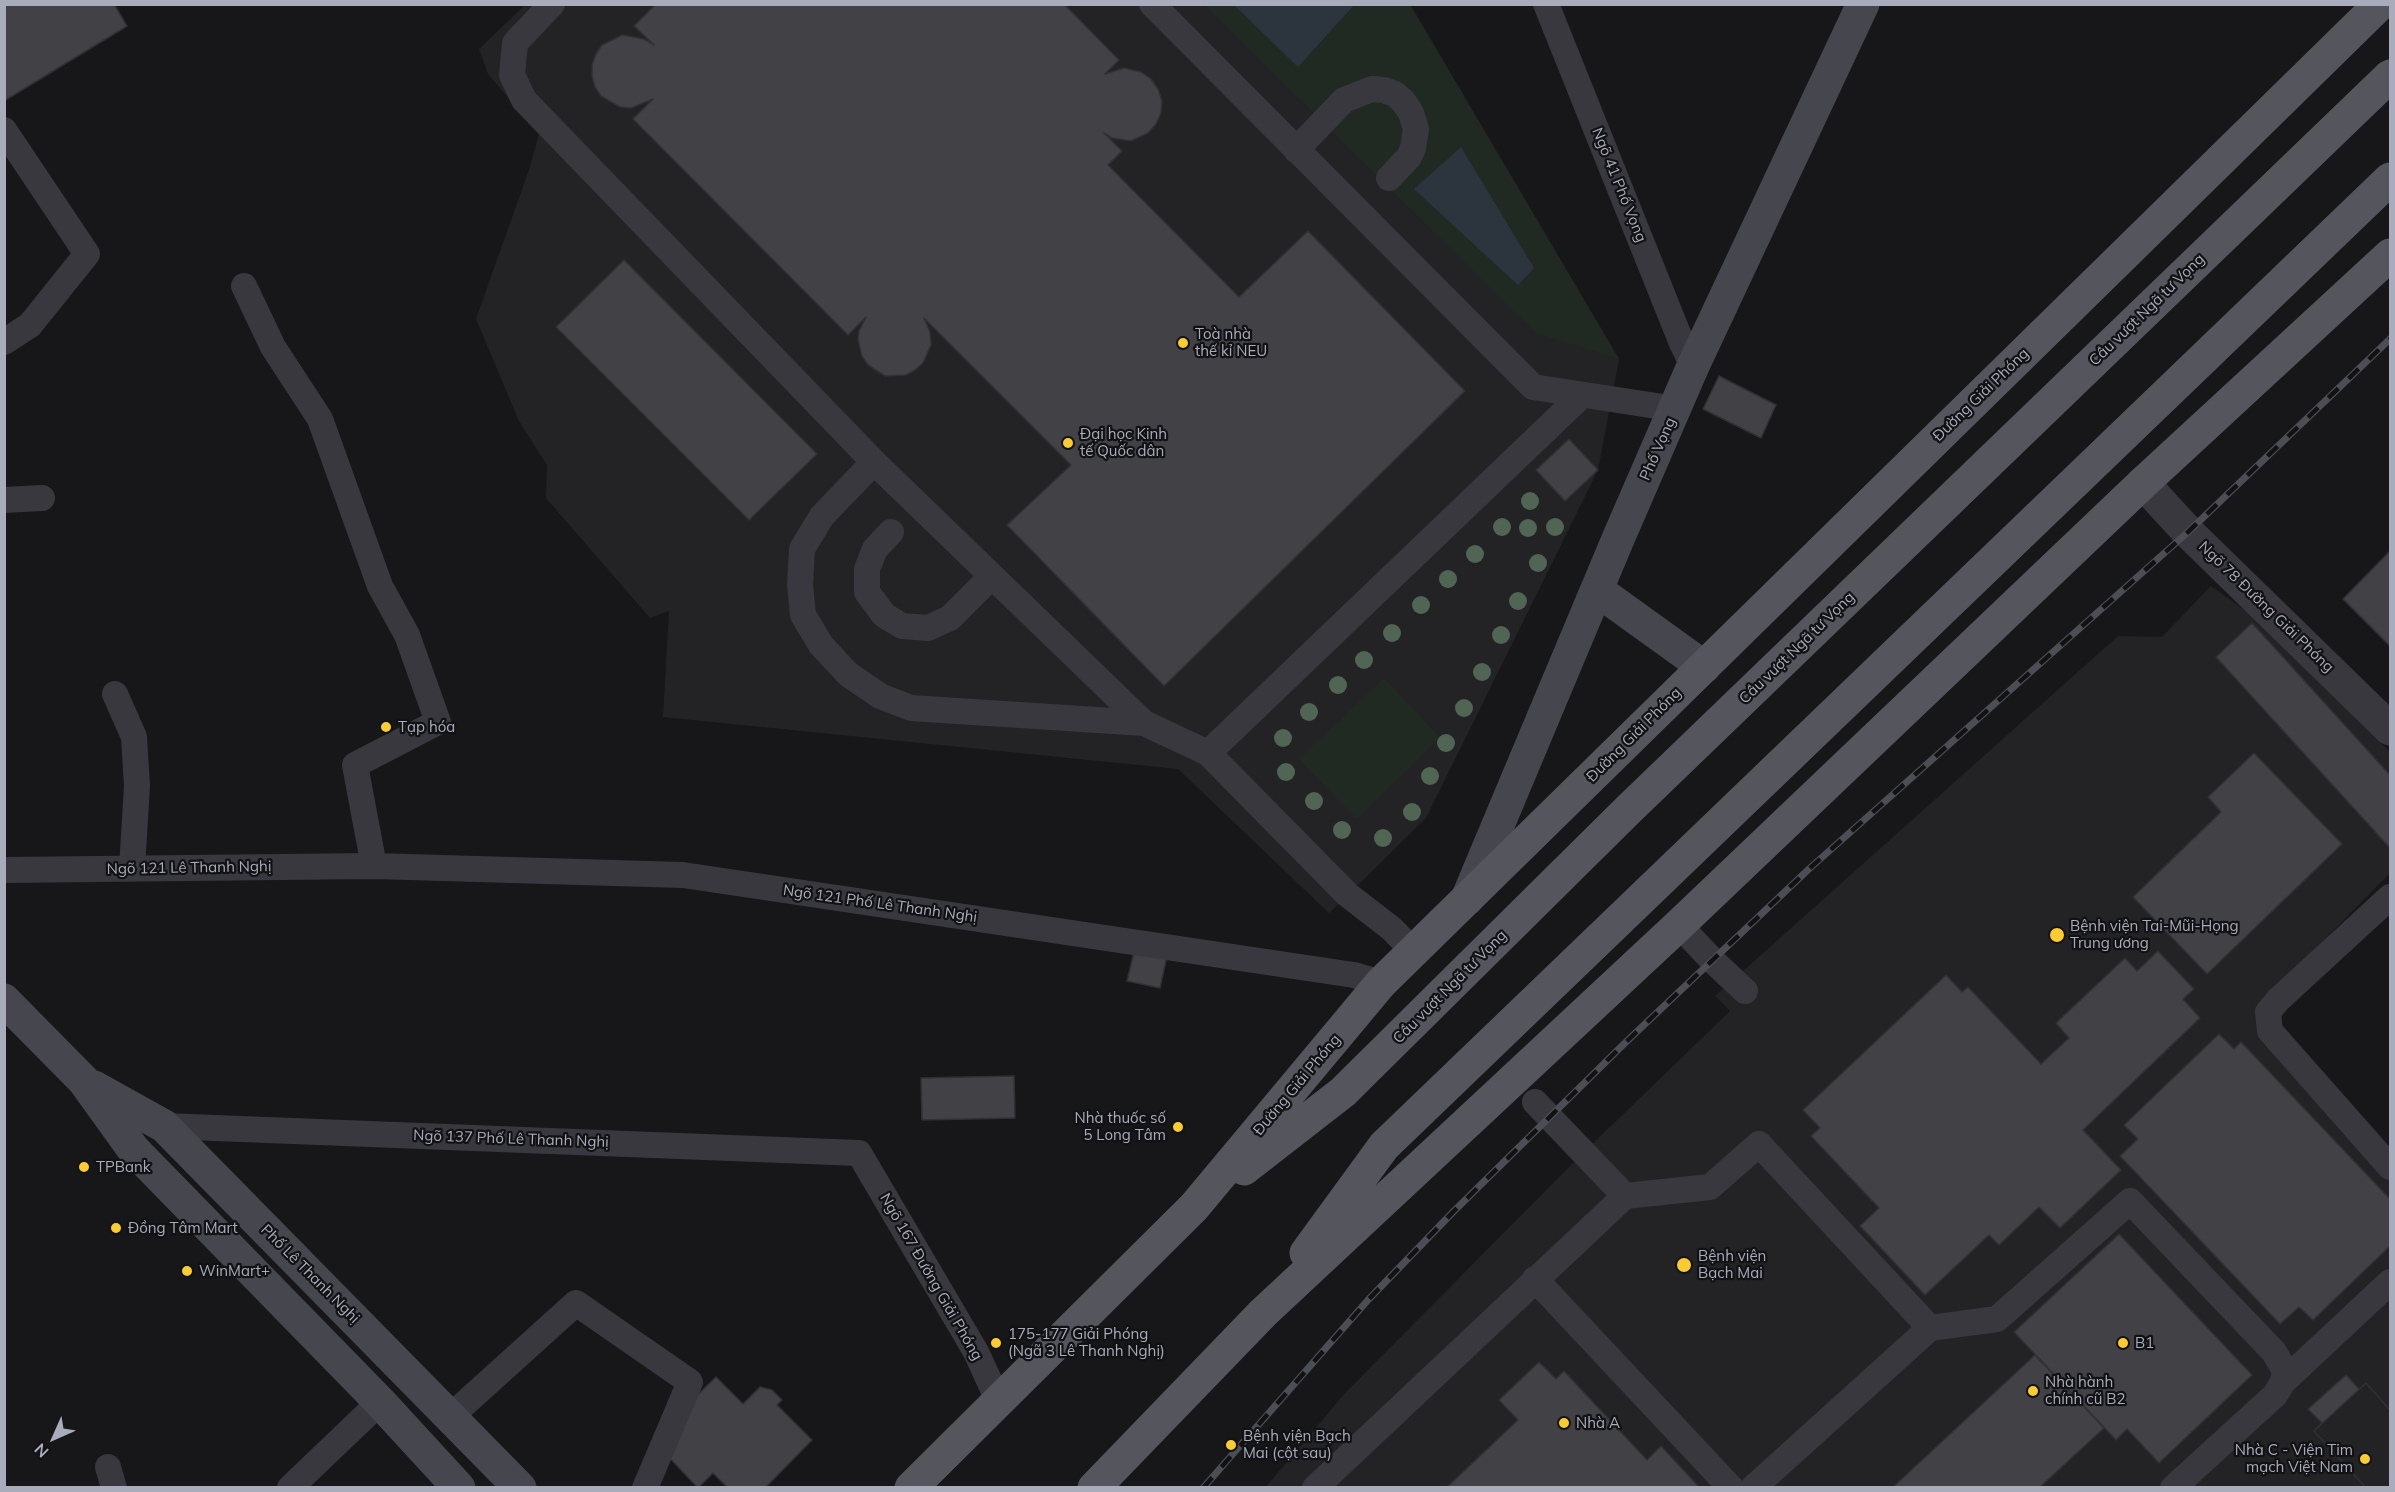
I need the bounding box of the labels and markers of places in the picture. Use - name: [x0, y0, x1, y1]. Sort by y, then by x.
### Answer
- place label: Toà nhà thế kỉ NEU: [1195, 325, 1267, 360]
- marker: Toà nhà thế kỉ NEU: [1176, 336, 1190, 350]
- place label: Đại học Kinh tế Quốc dân: [1080, 425, 1167, 460]
- marker: Đại học Kinh tế Quốc dân: [1061, 436, 1075, 450]
- place label: Tạp hóa: [398, 718, 455, 736]
- marker: Tạp hóa: [379, 720, 393, 734]
- place label: Bệnh viện Tai-Mũi-Họng Trung ương: [2070, 917, 2239, 952]
- marker: Bệnh viện Tai-Mũi-Họng Trung ương: [2048, 926, 2066, 944]
- place label: Nhà thuốc số 5 Long Tâm: [1074, 1109, 1166, 1144]
- marker: Nhà thuốc số 5 Long Tâm: [1171, 1120, 1185, 1134]
- place label: TPBank: [96, 1158, 151, 1176]
- marker: TPBank: [77, 1160, 91, 1174]
- place label: Đồng Tâm Mart: [128, 1219, 238, 1237]
- marker: Đồng Tâm Mart: [109, 1221, 123, 1235]
- place label: Bệnh viện Bạch Mai: [1698, 1247, 1766, 1282]
- marker: Bệnh viện Bạch Mai: [1675, 1256, 1693, 1274]
- place label: WinMart+: [199, 1262, 270, 1280]
- marker: WinMart+: [180, 1264, 194, 1278]
- place label: 175-177 Giải Phóng (Ngã 3 Lê Thanh Nghị): [1008, 1325, 1165, 1360]
- place label: B1: [2135, 1334, 2154, 1352]
- marker: 175-177 Giải Phóng (Ngã 3 Lê Thanh Nghị): [989, 1336, 1003, 1350]
- marker: B1: [2116, 1336, 2130, 1350]
- place label: Nhà hành chính cũ B2: [2045, 1373, 2125, 1408]
- marker: Nhà hành chính cũ B2: [2026, 1384, 2040, 1398]
- place label: Nhà A: [1576, 1414, 1620, 1432]
- marker: Nhà A: [1557, 1416, 1571, 1430]
- place label: Bệnh viện Bạch Mai (cột sau): [1243, 1427, 1351, 1462]
- marker: Bệnh viện Bạch Mai (cột sau): [1224, 1438, 1238, 1452]
- place label: Nhà C - Viện Tim mạch Việt Nam: [2235, 1441, 2353, 1476]
- marker: Nhà C - Viện Tim mạch Việt Nam: [2358, 1452, 2372, 1466]

